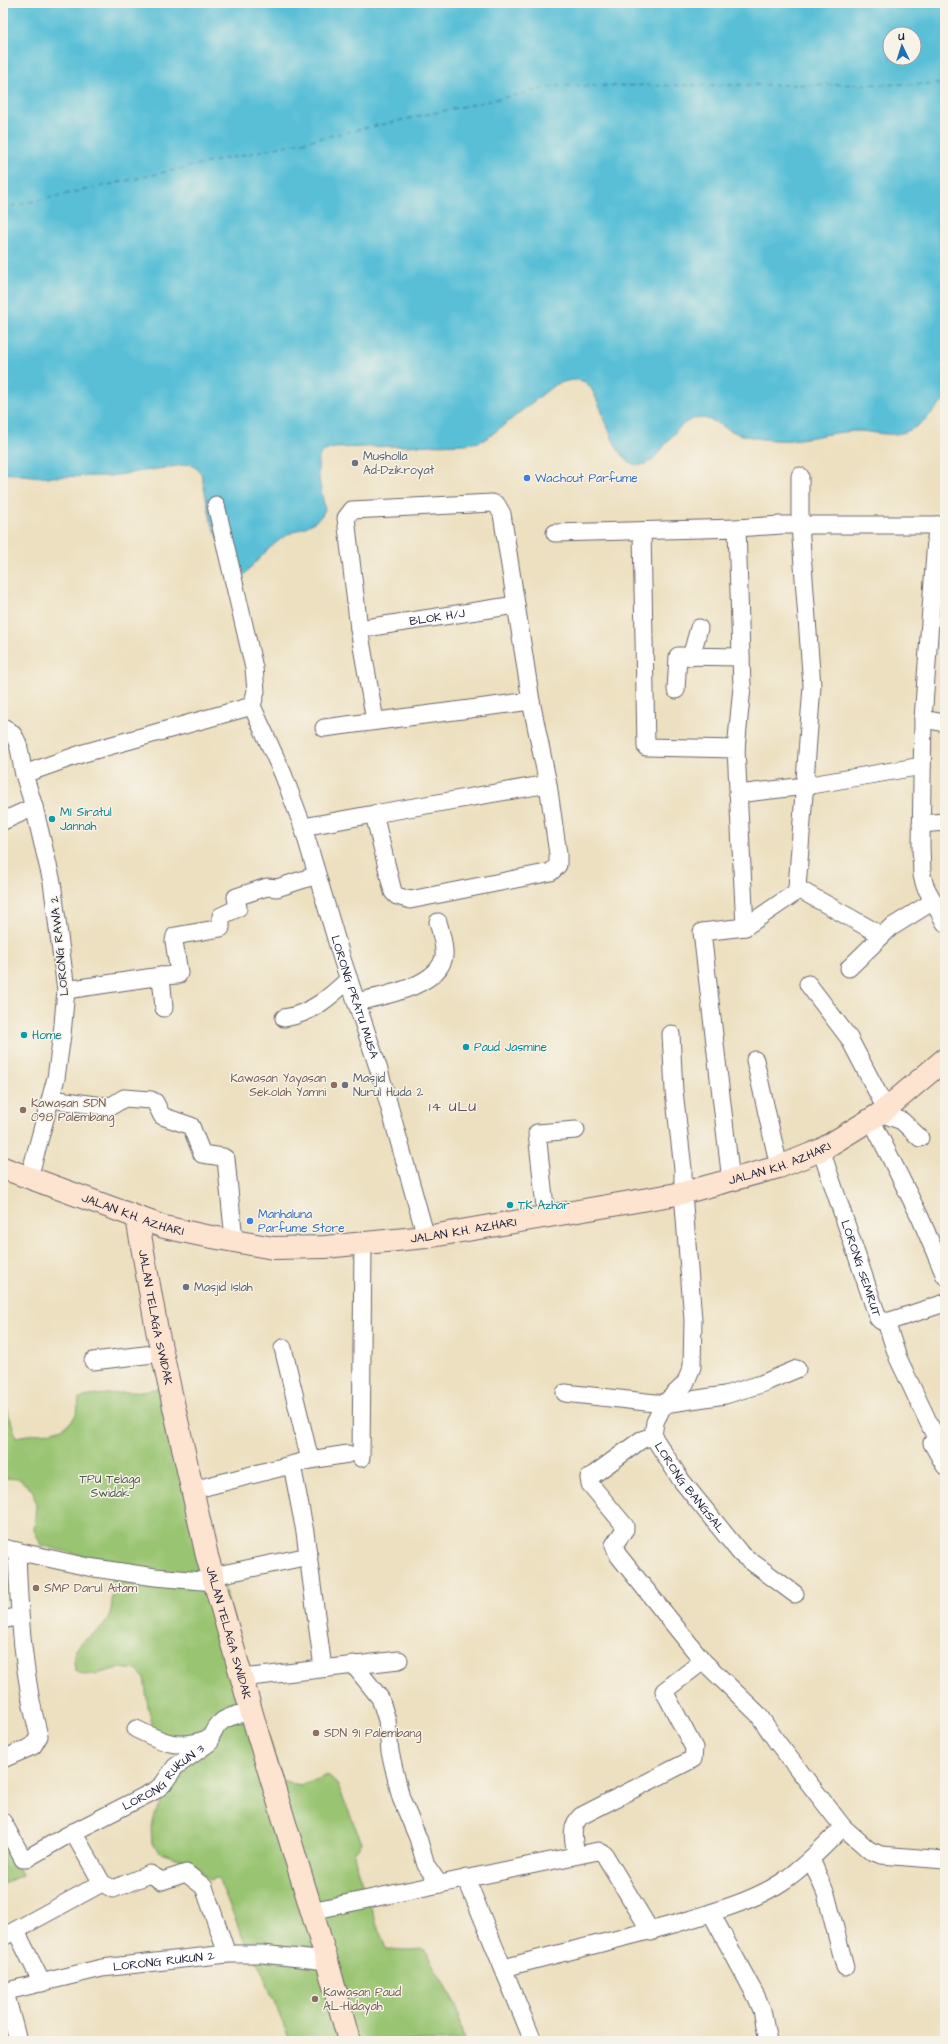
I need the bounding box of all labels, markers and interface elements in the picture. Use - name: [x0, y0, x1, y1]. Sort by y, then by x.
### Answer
- north arrow: [882, 26, 922, 66]
- text: U: [897, 29, 905, 44]
- place label: Musholla Ad-Dzikroyat: [363, 448, 435, 480]
- marker: Musholla Ad-Dzikroyat: [350, 458, 360, 468]
- place label: Wachout Parfume: [535, 470, 638, 487]
- marker: Wachout Parfume: [522, 473, 532, 483]
- street label: BLOK H/J: [408, 605, 467, 630]
- place label: MI Siratul Jannah: [60, 804, 112, 835]
- marker: MI Siratul Jannah: [47, 814, 57, 824]
- street label: LORONG RAWA 2: [46, 895, 73, 997]
- street label: LORONG PRATU MUSA: [326, 933, 383, 1061]
- place label: Home: [32, 1027, 62, 1044]
- marker: Home: [19, 1030, 29, 1040]
- place label: Paud Jasmine: [474, 1039, 547, 1056]
- marker: Paud Jasmine: [461, 1042, 471, 1052]
- place label: Kawasan Yayasan Sekolah Yamni: [231, 1070, 326, 1101]
- place label: Masjid Nurul Huda 2: [353, 1070, 423, 1101]
- marker: Kawasan Yayasan Sekolah Yamni: [329, 1080, 339, 1090]
- marker: Masjid Nurul Huda 2: [340, 1080, 350, 1090]
- place label: Kawasan SDN 098 Palembang: [31, 1095, 115, 1127]
- district label: 14 ULU: [429, 1097, 477, 1117]
- marker: Kawasan SDN 098 Palembang: [18, 1105, 28, 1115]
- street label: JALAN K.H. AZHARI: [727, 1138, 835, 1189]
- street label: JALAN K.H. AZHARI: [79, 1189, 186, 1240]
- place label: TK Azhar: [518, 1197, 570, 1214]
- marker: TK Azhar: [505, 1200, 515, 1210]
- place label: Manhaluna Parfume Store: [258, 1206, 345, 1237]
- street label: JALAN K.H. AZHARI: [410, 1214, 518, 1248]
- marker: Manhaluna Parfume Store: [245, 1216, 255, 1226]
- street label: LORONG SEMRUT: [836, 1218, 885, 1320]
- street label: JALAN TELAGA SWIDAK: [134, 1248, 177, 1387]
- place label: Masjid Islah: [194, 1279, 253, 1296]
- marker: Masjid Islah: [181, 1282, 191, 1292]
- street label: LORONG BANGSAL: [650, 1439, 729, 1537]
- park label: TPU Telaga Swidak: [80, 1471, 140, 1502]
- street label: JALAN TELAGA SWIDAK: [201, 1564, 256, 1702]
- place label: SMP Darul Aitam: [44, 1580, 138, 1597]
- marker: SMP Darul Aitam: [31, 1583, 41, 1593]
- place label: SDN 91 Palembang: [324, 1725, 422, 1743]
- marker: SDN 91 Palembang: [311, 1728, 321, 1738]
- street label: LORONG RUKUN 3: [119, 1740, 208, 1815]
- street label: LORONG RUKUN 2: [112, 1947, 216, 1976]
- place label: Kawasan Paud AL-Hidayah: [323, 1984, 401, 2016]
- marker: Kawasan Paud AL-Hidayah: [310, 1994, 320, 2004]

